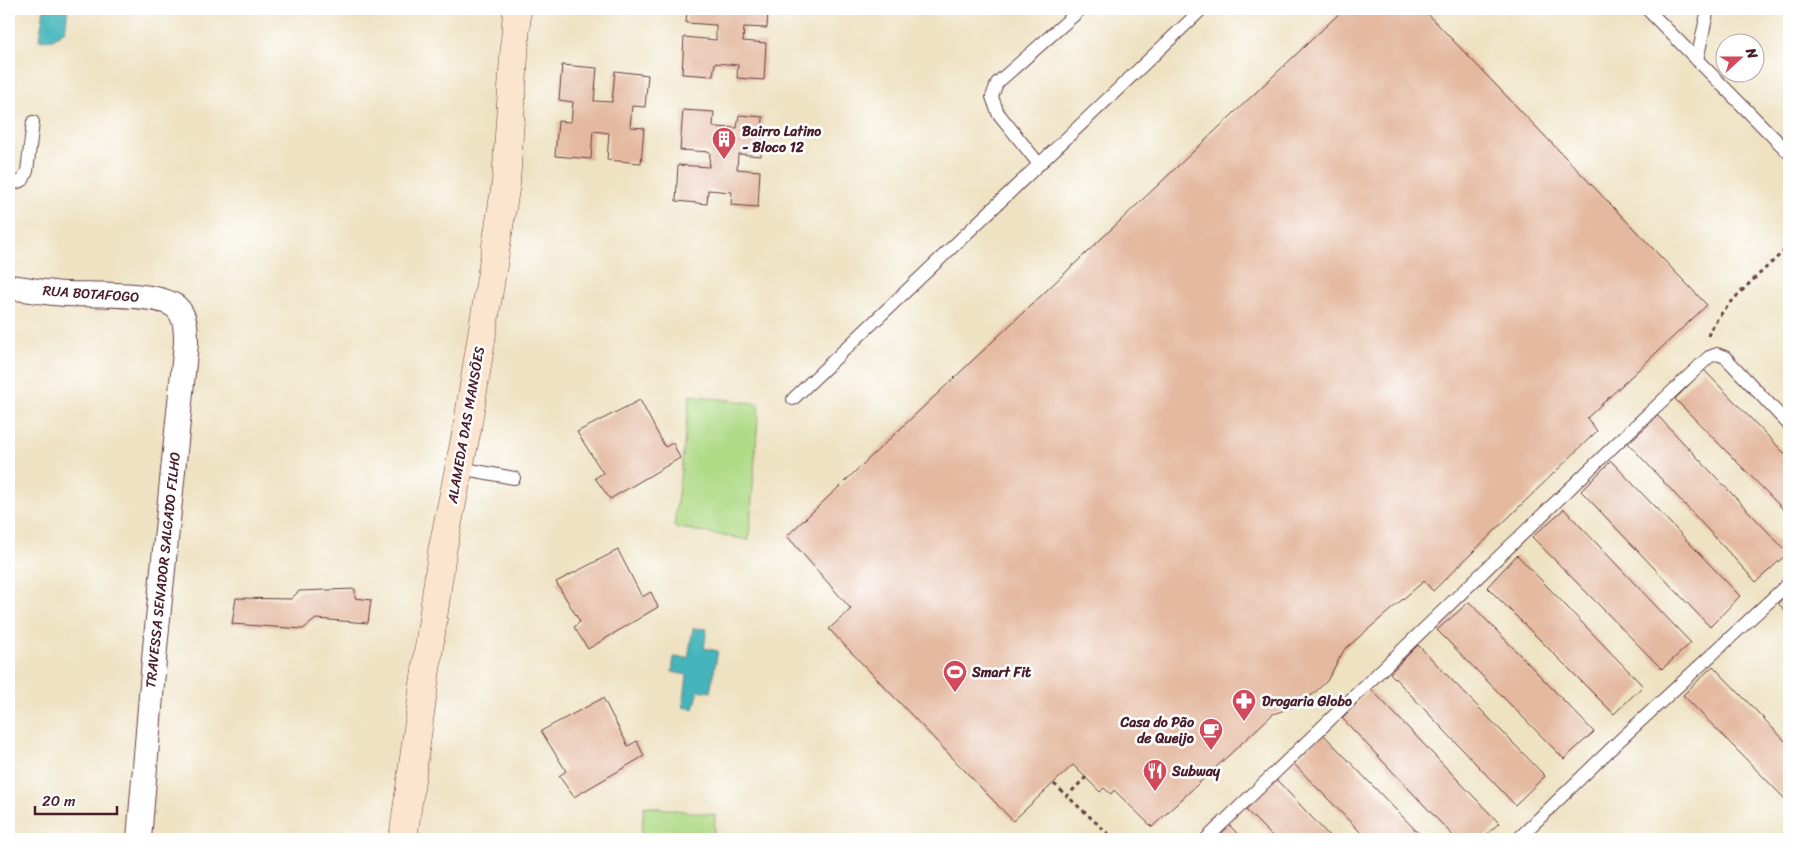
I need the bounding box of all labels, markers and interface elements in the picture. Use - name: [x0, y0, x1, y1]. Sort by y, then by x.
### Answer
- north arrow: [1716, 32, 1766, 82]
- text: N: [1738, 44, 1765, 63]
- place label: Bairro Latino - Bloco 12: [742, 119, 821, 160]
- building icon: Bairro Latino - Bloco 12: [711, 126, 737, 160]
- street label: RUA BOTAFOGO: [42, 278, 140, 310]
- street label: ALAMEDA DAS MANSÕES: [440, 344, 492, 506]
- street label: TRAVESSA SENADOR SALGADO FILHO: [138, 451, 188, 689]
- sports icon: Smart Fit: [942, 659, 968, 693]
- place label: Smart Fit: [971, 660, 1032, 685]
- pharmacy icon: Drogaria Globo: [1231, 688, 1257, 722]
- place label: Drogaria Globo: [1262, 689, 1352, 714]
- place label: Casa do Pão de Queijo: [1120, 710, 1195, 751]
- cafe icon: Casa do Pão de Queijo: [1198, 717, 1224, 751]
- restaurant icon: Subway: [1142, 758, 1168, 792]
- place label: Subway: [1171, 759, 1221, 784]
- scale bar: [35, 783, 118, 815]
- text: 20 m: [42, 788, 76, 814]

